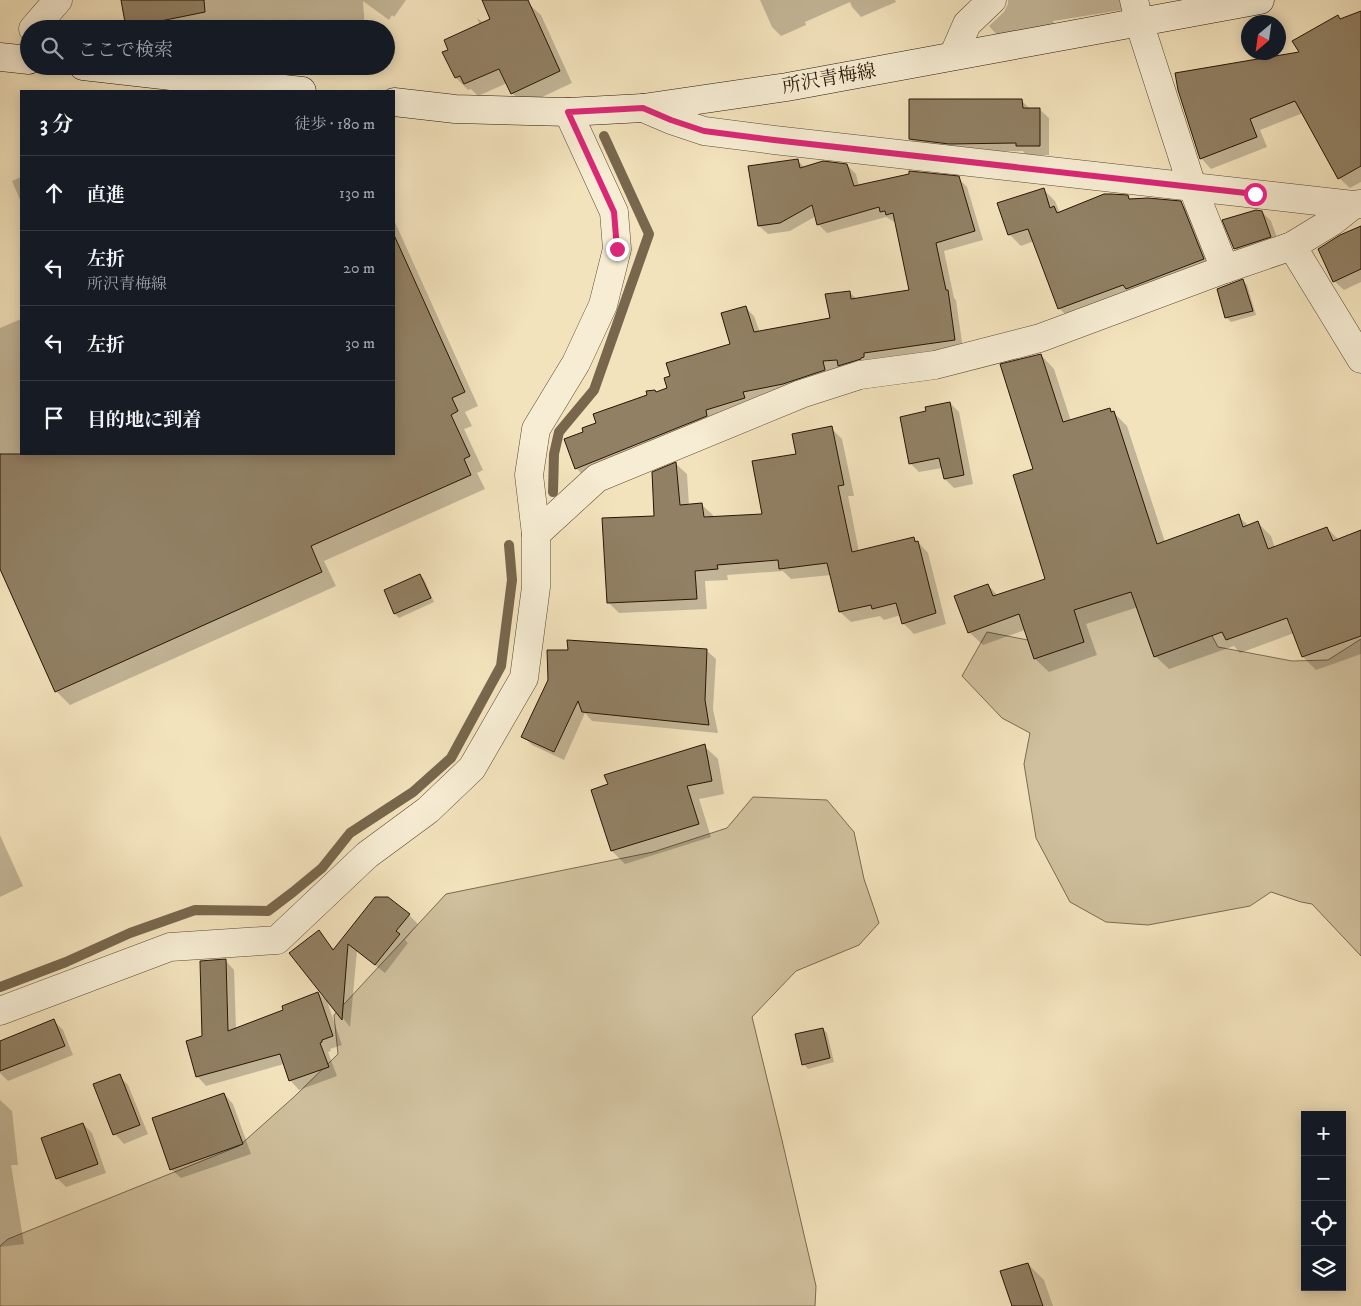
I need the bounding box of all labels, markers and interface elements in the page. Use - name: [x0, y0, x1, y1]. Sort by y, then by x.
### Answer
- north arrow: [1241, 15, 1286, 60]
- search box: [20, 20, 395, 75]
- icon: search: [38, 34, 66, 62]
- text: ここで検索: [78, 39, 173, 62]
- street label: 所沢青梅線: [780, 59, 878, 99]
- text: 3 分: [40, 112, 73, 138]
- text: 徒歩 · 180 m: [294, 114, 375, 134]
- icon: ahead: [40, 179, 68, 207]
- text: 130 m: [339, 183, 375, 203]
- route start: [1244, 183, 1267, 206]
- text: 直進: [87, 184, 125, 207]
- route end: [606, 238, 629, 261]
- text: 左折: [87, 248, 125, 271]
- icon: left: [40, 254, 68, 282]
- text: 20 m: [343, 258, 375, 278]
- text: 所沢青梅線: [87, 274, 167, 294]
- icon: left: [40, 329, 68, 357]
- text: 30 m: [345, 333, 375, 353]
- text: 左折: [87, 334, 125, 357]
- icon: arrive: [40, 404, 68, 432]
- text: 目的地に到着: [87, 409, 201, 432]
- map controls: [1301, 1111, 1346, 1291]
- button: +: [1301, 1111, 1346, 1156]
- button: −: [1301, 1156, 1346, 1201]
- button: locate: [1301, 1201, 1346, 1246]
- button: layers: [1301, 1246, 1346, 1291]

